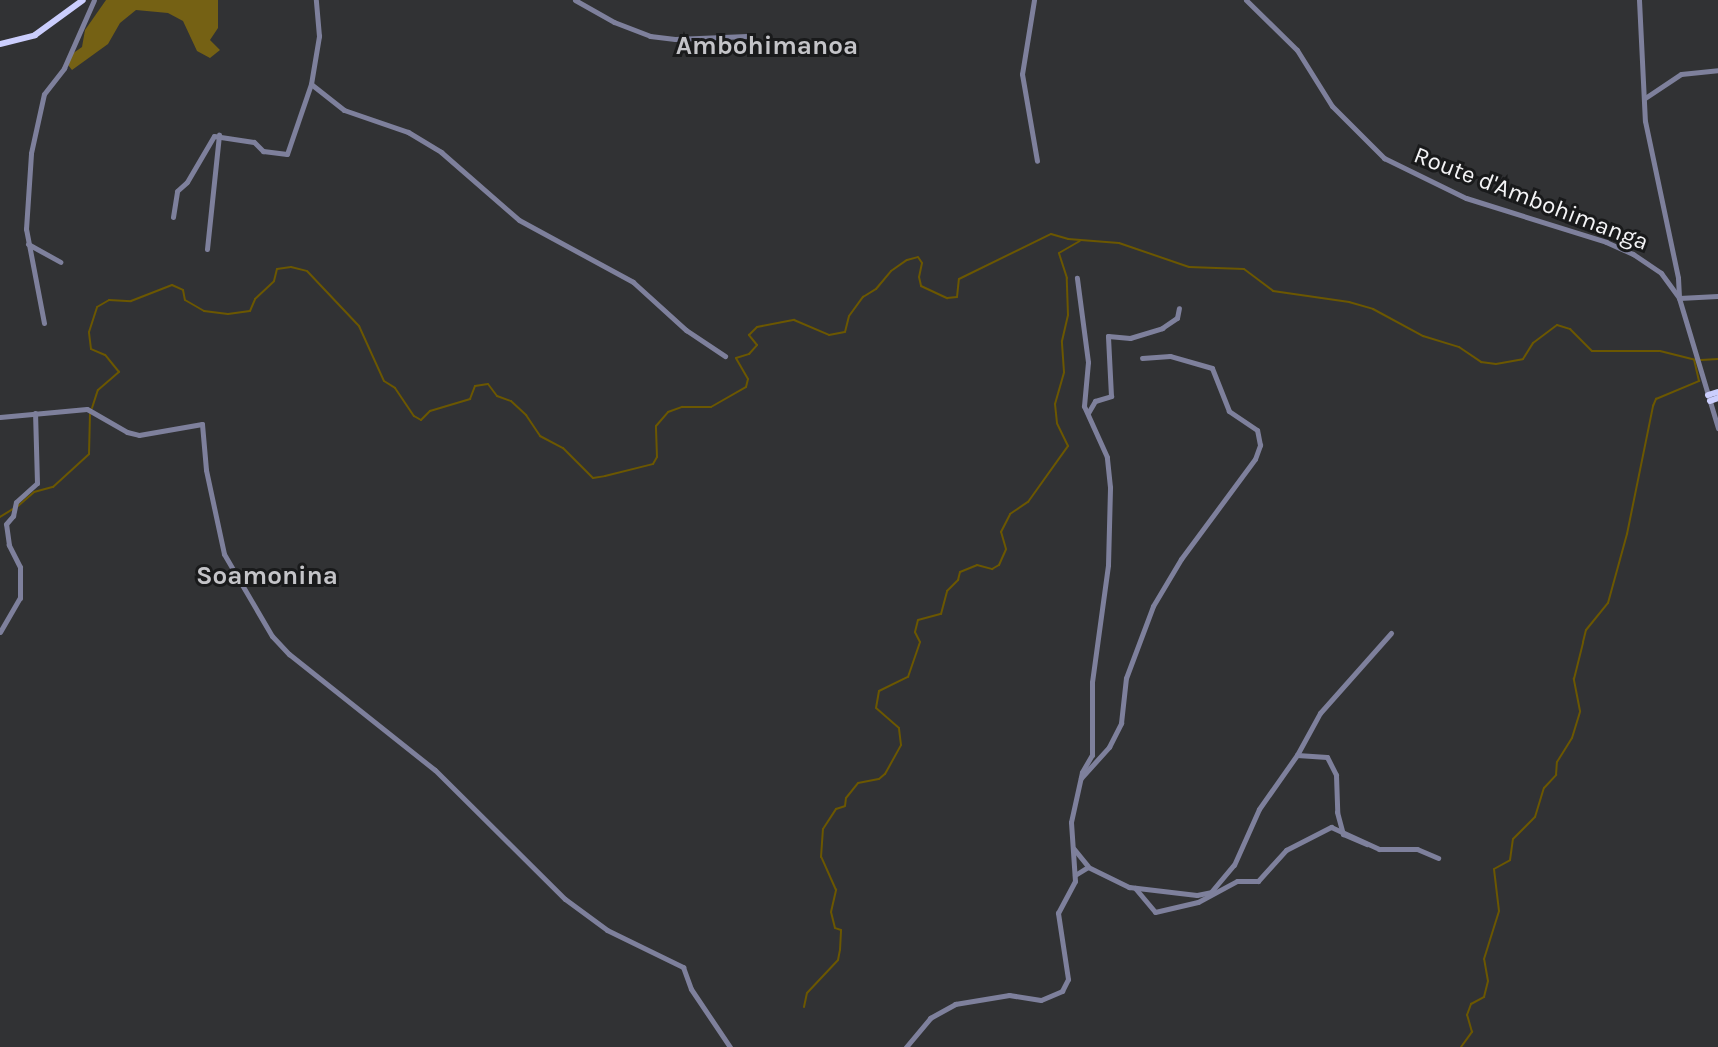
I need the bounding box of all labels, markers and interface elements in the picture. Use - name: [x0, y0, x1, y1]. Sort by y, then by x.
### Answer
- district label: Ambohimanoa: [676, 30, 858, 62]
- street label: Route d'Ambohimanga: [1410, 141, 1652, 257]
- district label: Soamonina: [196, 560, 338, 592]

